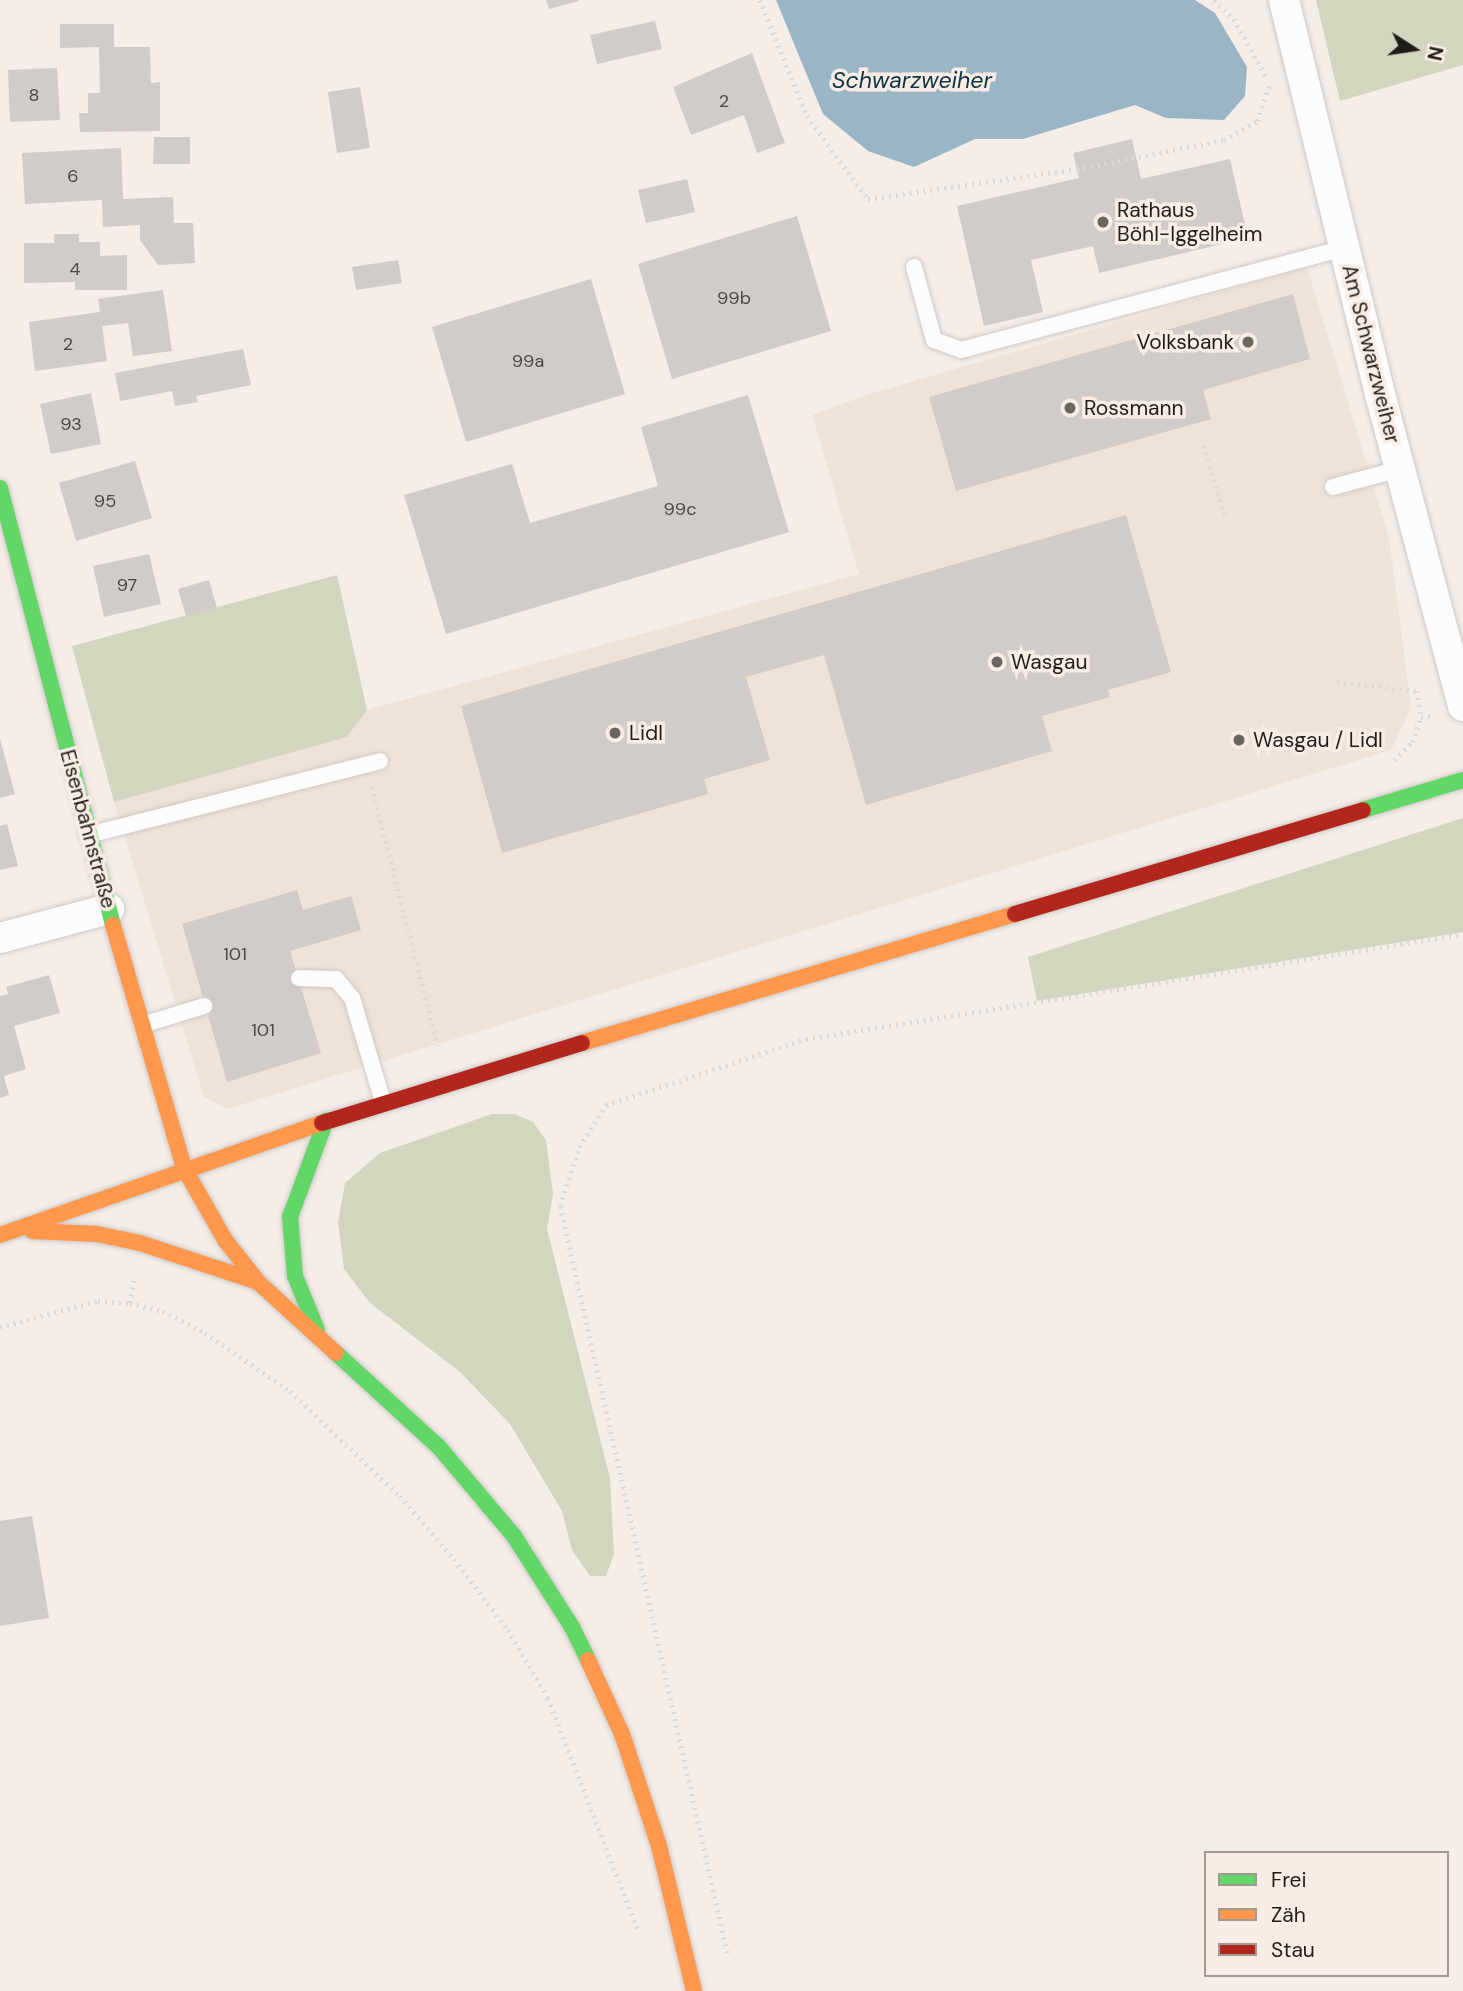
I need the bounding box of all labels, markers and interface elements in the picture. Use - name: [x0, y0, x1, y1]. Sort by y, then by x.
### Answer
- north arrow: [1379, 14, 1449, 84]
- text: N: [1421, 44, 1449, 63]
- water label: Schwarzweiher: [832, 66, 992, 94]
- house number: 8: [29, 84, 39, 106]
- house number: 2: [719, 90, 729, 112]
- house number: 6: [67, 165, 79, 187]
- place label: Rathaus Böhl-Iggelheim: [1117, 197, 1263, 247]
- marker: Rathaus Böhl-Iggelheim: [1095, 214, 1111, 230]
- house number: 4: [70, 258, 80, 280]
- street label: Am Schwarzweiher: [1337, 262, 1405, 446]
- house number: 99b: [717, 287, 751, 309]
- place label: Volksbank: [1136, 329, 1234, 355]
- house number: 2: [63, 333, 73, 355]
- marker: Volksbank: [1240, 334, 1256, 350]
- house number: 99a: [512, 350, 544, 372]
- place label: Rossmann: [1084, 395, 1184, 421]
- marker: Rossmann: [1062, 400, 1078, 416]
- house number: 93: [60, 413, 82, 435]
- house number: 95: [94, 490, 116, 512]
- house number: 99c: [664, 498, 696, 520]
- house number: 97: [117, 574, 137, 596]
- place label: Wasgau: [1011, 649, 1087, 675]
- marker: Wasgau: [989, 654, 1005, 670]
- place label: Lidl: [629, 720, 663, 746]
- marker: Lidl: [607, 725, 623, 741]
- place label: Wasgau / Lidl: [1253, 727, 1383, 753]
- marker: Wasgau / Lidl: [1231, 732, 1247, 748]
- street label: Eisenbahnstraße: [55, 747, 121, 911]
- house number: 101: [223, 943, 247, 965]
- house number: 101: [251, 1019, 275, 1041]
- legend: [1204, 1851, 1449, 1977]
- text: Frei: [1271, 1866, 1307, 1894]
- text: Zäh: [1271, 1901, 1306, 1929]
- text: Stau: [1271, 1936, 1315, 1964]

